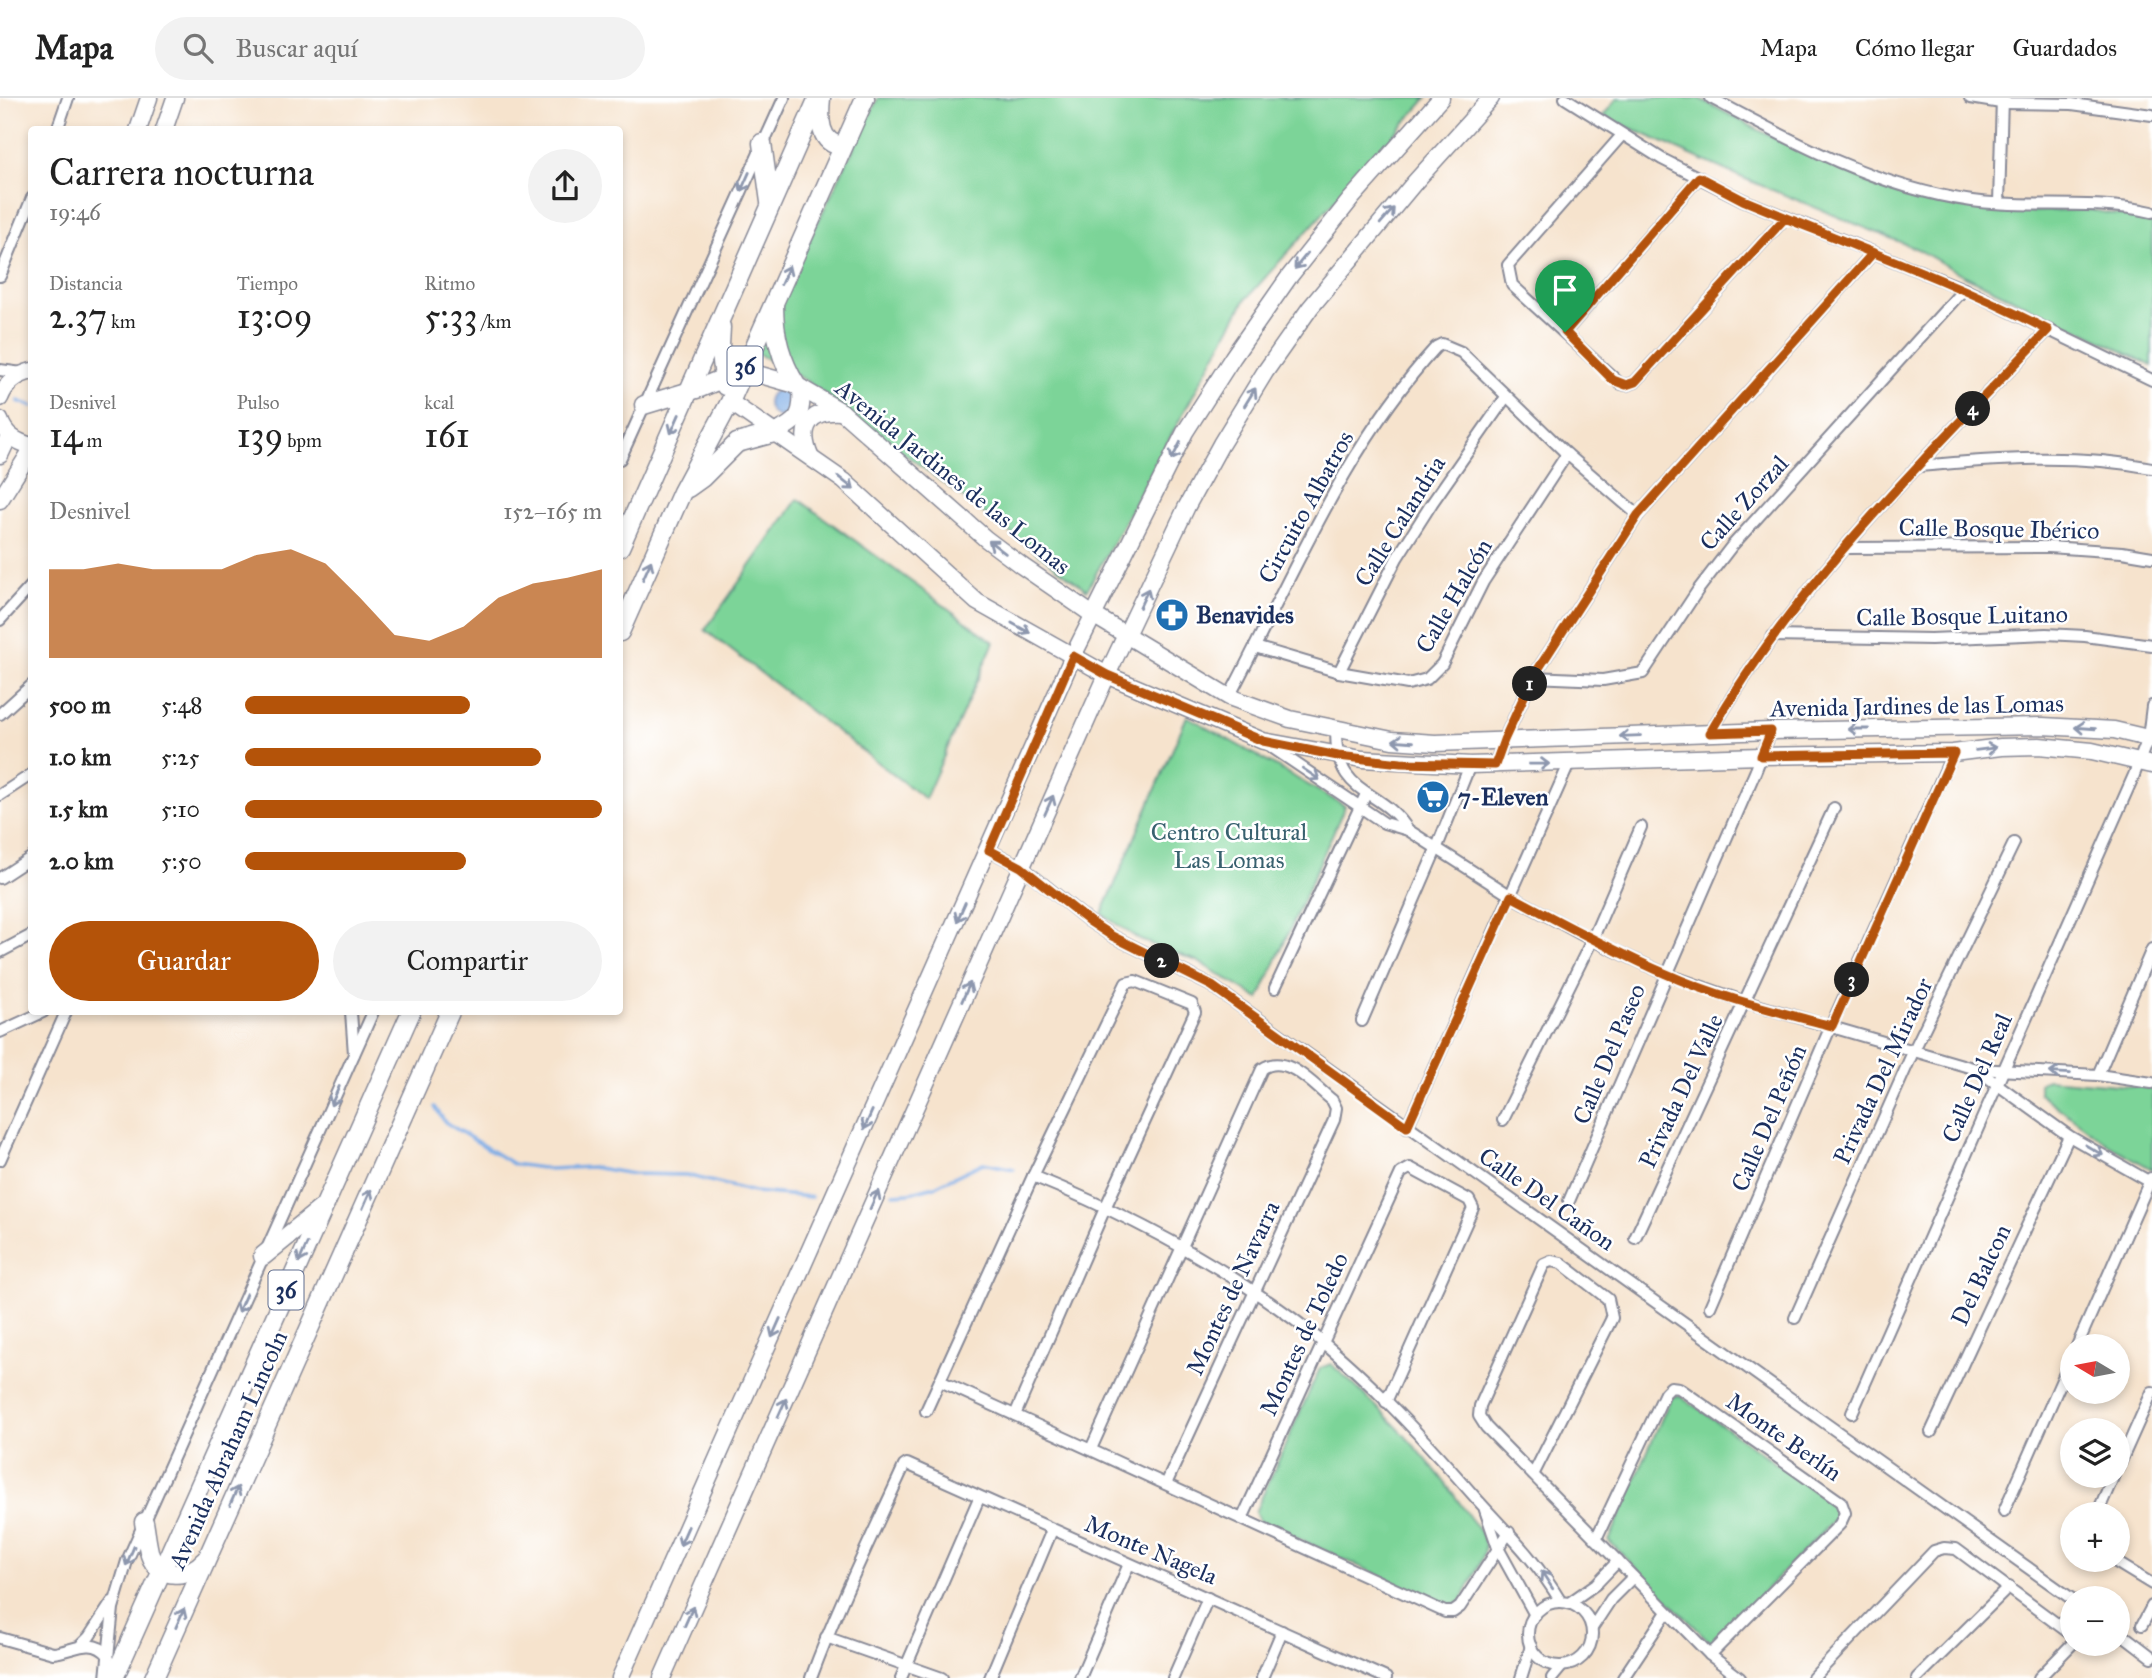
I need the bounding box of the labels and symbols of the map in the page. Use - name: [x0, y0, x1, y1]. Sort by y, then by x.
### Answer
- one-way arrow: [738, 171, 751, 192]
- one-way arrow: [1379, 207, 1394, 225]
- one-way arrow: [1293, 252, 1309, 270]
- pin: [1535, 260, 1595, 332]
- one-way arrow: [779, 265, 792, 286]
- road number: 36: [728, 346, 762, 386]
- street label: Avenida Jardines de las Lomas: [829, 372, 1077, 581]
- one-way arrow: [1243, 387, 1257, 407]
- pin: 4: [1955, 392, 1990, 426]
- one-way arrow: [668, 412, 681, 434]
- street label: Circuito Albatros: [1252, 425, 1360, 589]
- one-way arrow: [1168, 440, 1182, 461]
- street label: Calle Calandria: [1348, 449, 1453, 592]
- street label: Calle Zorzal: [1693, 449, 1795, 557]
- one-way arrow: [836, 475, 854, 491]
- street label: Calle Bosque Ibérico: [1898, 512, 2100, 546]
- street label: Calle Halcón: [1409, 533, 1499, 659]
- one-way arrow: [988, 540, 1007, 555]
- one-way arrow: [641, 560, 654, 581]
- one-way arrow: [1138, 588, 1151, 609]
- pharmacy icon: Benavides: [1153, 596, 1191, 634]
- street label: Calle Bosque Luitano: [1856, 599, 2068, 633]
- place label: Benavides: [1196, 600, 1294, 630]
- one-way arrow: [1010, 621, 1030, 635]
- pin: 1: [1512, 666, 1548, 702]
- street label: Avenida Jardines de las Lomas: [1769, 688, 2064, 724]
- one-way arrow: [2074, 721, 2097, 734]
- one-way arrow: [1846, 723, 1869, 736]
- one-way arrow: [1619, 729, 1642, 742]
- one-way arrow: [1392, 734, 1415, 747]
- one-way arrow: [1975, 742, 1997, 755]
- one-way arrow: [1527, 757, 1550, 771]
- one-way arrow: [1300, 767, 1320, 781]
- supermarket icon: 7-Eleven: [1414, 778, 1452, 816]
- place label: 7-Eleven: [1458, 782, 1548, 812]
- one-way arrow: [1043, 795, 1056, 816]
- park label: Centro Cultural Las Lomas: [1151, 817, 1308, 875]
- one-way arrow: [954, 901, 967, 922]
- pin: 2: [1144, 944, 1180, 978]
- pin: 3: [1834, 962, 1870, 998]
- street label: Privada Del Mirador: [1827, 973, 1939, 1169]
- street label: Calle Del Paseo: [1566, 979, 1652, 1129]
- one-way arrow: [960, 982, 973, 1003]
- street label: Calle Del Real: [1935, 1008, 2019, 1147]
- street label: Privada Del Valle: [1632, 1009, 1730, 1173]
- street label: Calle Del Peñón: [1725, 1040, 1813, 1196]
- one-way arrow: [2049, 1066, 2072, 1079]
- one-way arrow: [328, 1085, 342, 1106]
- one-way arrow: [861, 1109, 874, 1130]
- street label: Calle Del Cañon: [1473, 1141, 1621, 1257]
- one-way arrow: [2084, 1143, 2104, 1157]
- one-way arrow: [361, 1189, 374, 1210]
- one-way arrow: [868, 1190, 881, 1211]
- street label: Montes de Navarra: [1180, 1195, 1287, 1380]
- street label: Del Balcon: [1944, 1220, 2018, 1330]
- one-way arrow: [296, 1241, 309, 1263]
- street label: Montes de Toledo: [1253, 1248, 1355, 1420]
- road number: 36: [268, 1270, 304, 1310]
- one-way arrow: [235, 1292, 248, 1313]
- one-way arrow: [769, 1317, 782, 1338]
- street label: Avenida Abraham Lincoln: [161, 1326, 294, 1575]
- north arrow: [2060, 1334, 2130, 1404]
- street label: Monte Berlín: [1720, 1386, 1848, 1488]
- one-way arrow: [776, 1397, 789, 1419]
- one-way arrow: [228, 1486, 241, 1508]
- street label: Monte Nagela: [1080, 1509, 1223, 1592]
- one-way arrow: [677, 1525, 690, 1546]
- one-way arrow: [122, 1545, 135, 1566]
- one-way arrow: [1540, 1571, 1555, 1590]
- one-way arrow: [683, 1605, 696, 1627]
- one-way arrow: [174, 1608, 187, 1630]

